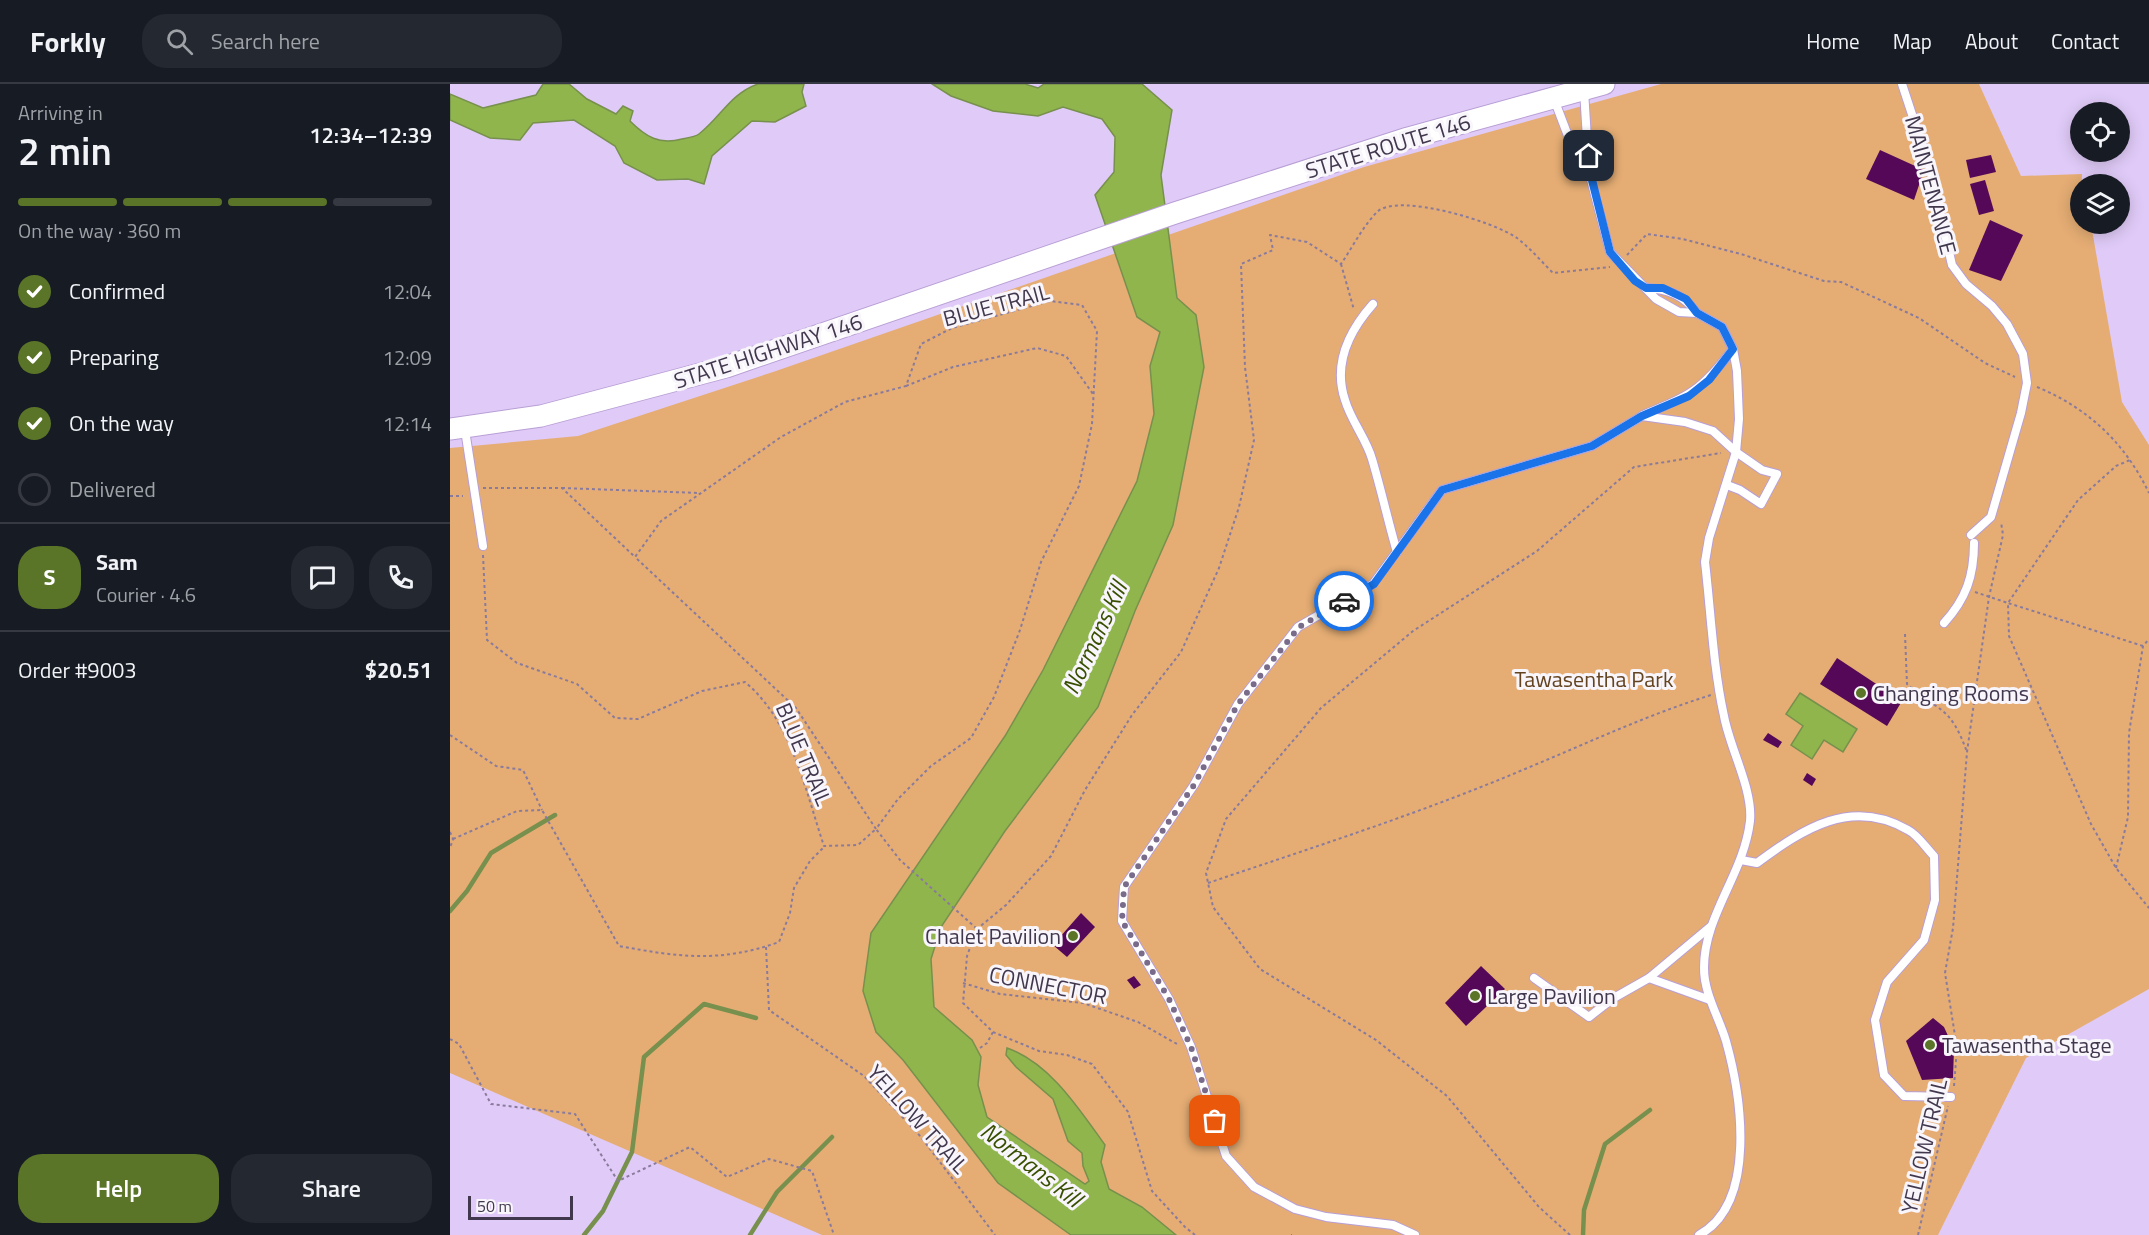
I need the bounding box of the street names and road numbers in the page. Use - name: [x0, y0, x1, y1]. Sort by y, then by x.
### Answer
- street label: STATE ROUTE 146: [1301, 105, 1475, 187]
- street label: MAINTENANCE: [1896, 112, 1966, 258]
- street label: BLUE TRAIL: [939, 274, 1053, 336]
- street label: STATE HIGHWAY 146: [669, 304, 867, 398]
- street label: BLUE TRAIL: [767, 697, 841, 811]
- street label: CONNECTOR: [986, 957, 1110, 1013]
- street label: YELLOW TRAIL: [859, 1057, 977, 1182]
- street label: YELLOW TRAIL: [1892, 1075, 1956, 1217]

